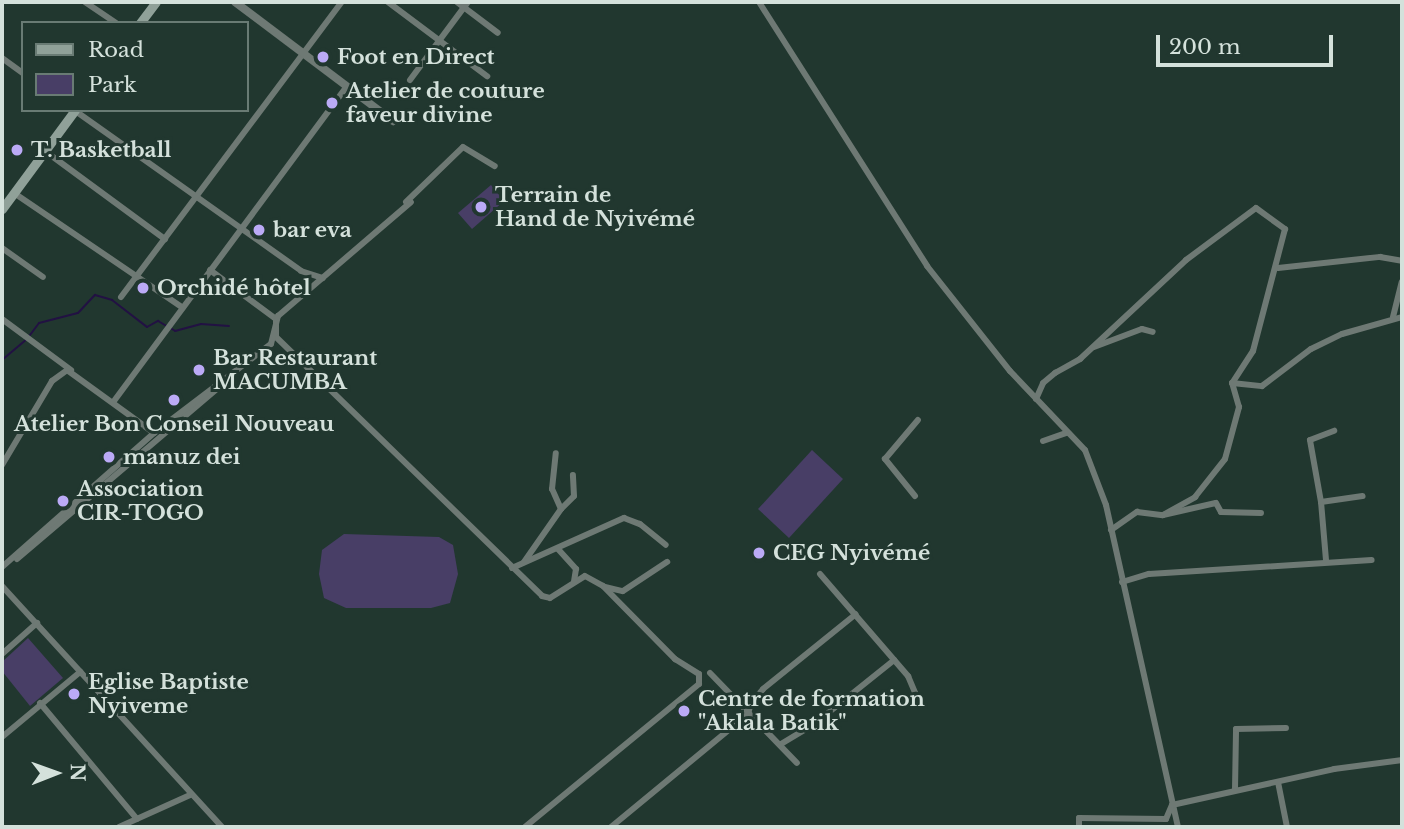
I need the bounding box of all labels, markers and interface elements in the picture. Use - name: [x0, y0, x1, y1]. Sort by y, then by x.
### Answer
- legend: [21, 21, 248, 112]
- scale bar: [1159, 21, 1336, 65]
- text: 200 m: [1169, 34, 1240, 60]
- text: Road: [88, 37, 144, 63]
- place label: Foot en Direct: [337, 44, 494, 70]
- marker: Foot en Direct: [315, 49, 331, 65]
- text: Park: [88, 72, 137, 98]
- place label: Atelier de couture faveur divine: [346, 78, 545, 128]
- marker: Atelier de couture faveur divine: [324, 95, 340, 111]
- place label: T. Basketball: [31, 137, 172, 163]
- marker: T. Basketball: [9, 142, 25, 158]
- place label: Terrain de Hand de Nyivémé: [495, 182, 695, 232]
- marker: Terrain de Hand de Nyivémé: [473, 199, 489, 215]
- place label: bar eva: [273, 217, 352, 243]
- marker: bar eva: [251, 222, 267, 238]
- place label: Orchidé hôtel: [157, 275, 311, 301]
- marker: Orchidé hôtel: [135, 280, 151, 296]
- place label: Bar Restaurant MACUMBA: [213, 345, 378, 395]
- marker: Bar Restaurant MACUMBA: [191, 362, 207, 378]
- marker: Atelier Bon Conseil Nouveau: [166, 392, 182, 408]
- place label: Atelier Bon Conseil Nouveau: [14, 411, 334, 437]
- place label: manuz dei: [123, 444, 240, 470]
- marker: manuz dei: [101, 449, 117, 465]
- place label: Association CIR-TOGO: [77, 476, 204, 526]
- marker: Association CIR-TOGO: [55, 493, 71, 509]
- place label: CEG Nyivémé: [773, 540, 931, 566]
- marker: CEG Nyivémé: [751, 545, 767, 561]
- place label: Eglise Baptiste Nyiveme: [88, 669, 249, 719]
- marker: Eglise Baptiste Nyiveme: [66, 686, 82, 702]
- place label: Centre de formation "Aklala Batik": [698, 686, 925, 736]
- marker: Centre de formation "Aklala Batik": [676, 703, 692, 719]
- north arrow: [21, 738, 91, 808]
- text: N: [66, 763, 89, 782]

